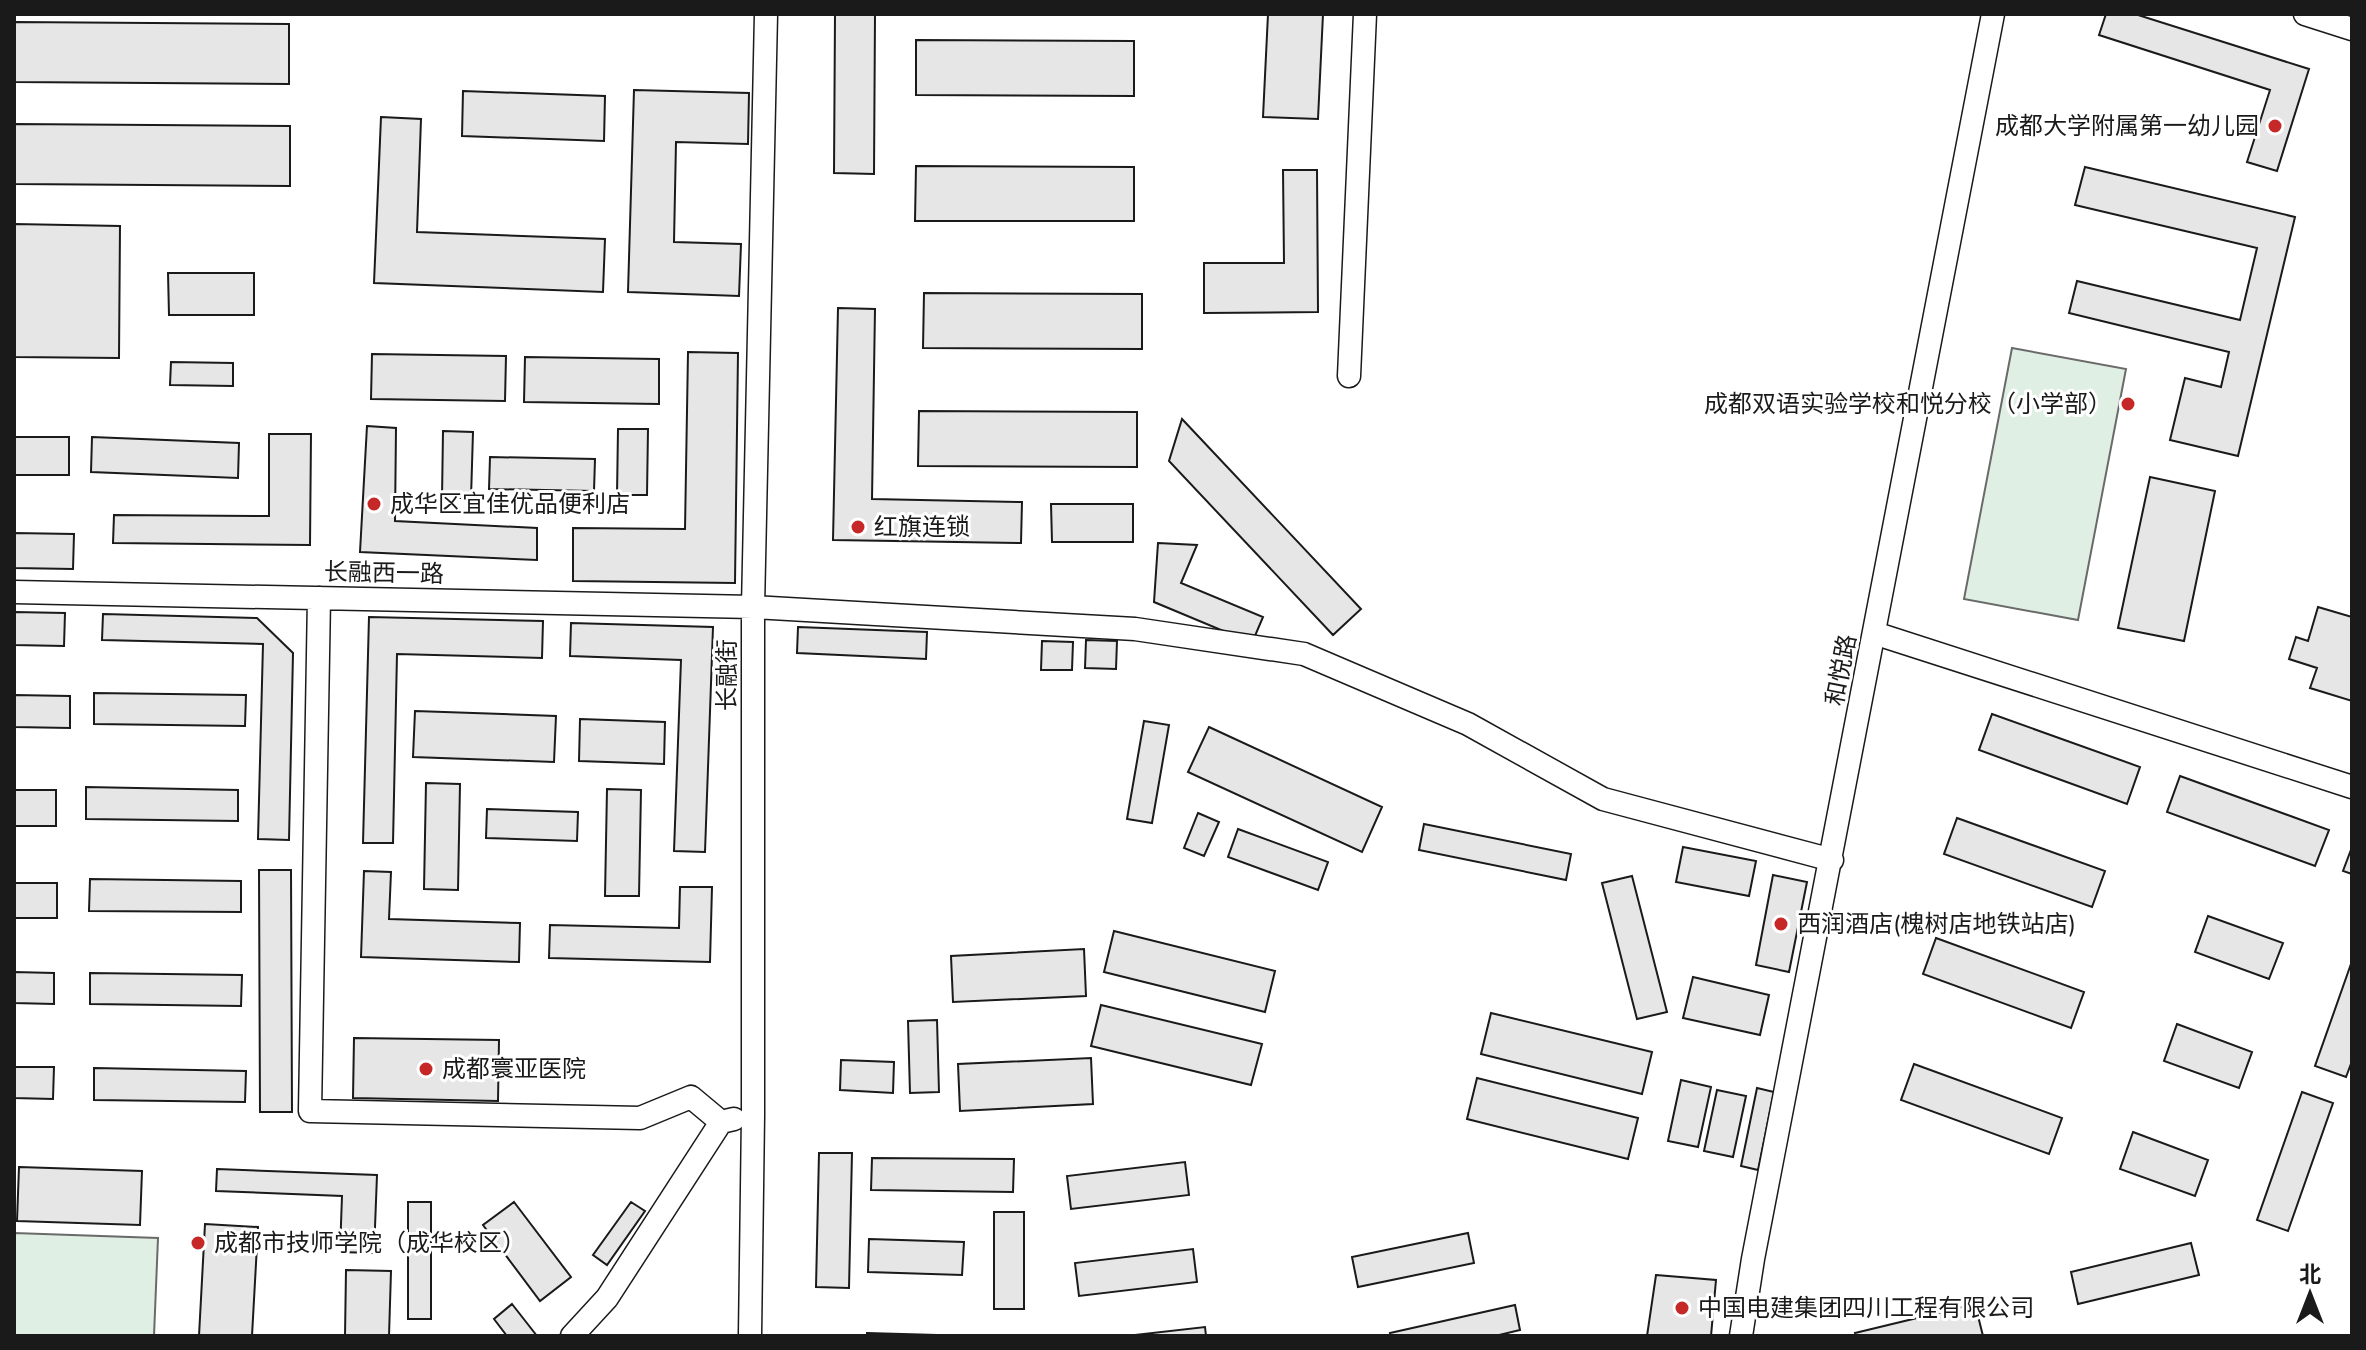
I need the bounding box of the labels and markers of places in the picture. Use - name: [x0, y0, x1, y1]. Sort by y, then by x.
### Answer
- place label: 成都大学附属第一幼儿园: [1995, 110, 2259, 142]
- marker: 成都大学附属第一幼儿园: [2266, 117, 2284, 135]
- place label: 成都双语实验学校和悦分校（小学部）: [1704, 388, 2112, 420]
- marker: 成都双语实验学校和悦分校（小学部）: [2119, 395, 2137, 413]
- place label: 成华区宜佳优品便利店: [390, 488, 630, 520]
- marker: 成华区宜佳优品便利店: [365, 495, 383, 513]
- place label: 红旗连锁: [874, 511, 970, 543]
- marker: 红旗连锁: [849, 518, 867, 536]
- place label: 西润酒店(槐树店地铁站店): [1797, 908, 2076, 940]
- marker: 西润酒店(槐树店地铁站店): [1772, 915, 1790, 933]
- place label: 成都寰亚医院: [442, 1053, 586, 1085]
- marker: 成都寰亚医院: [417, 1060, 435, 1078]
- place label: 成都市技师学院（成华校区）: [214, 1227, 526, 1259]
- marker: 成都市技师学院（成华校区）: [189, 1234, 207, 1252]
- place label: 中国电建集团四川工程有限公司: [1698, 1292, 2034, 1324]
- marker: 中国电建集团四川工程有限公司: [1673, 1299, 1691, 1317]

